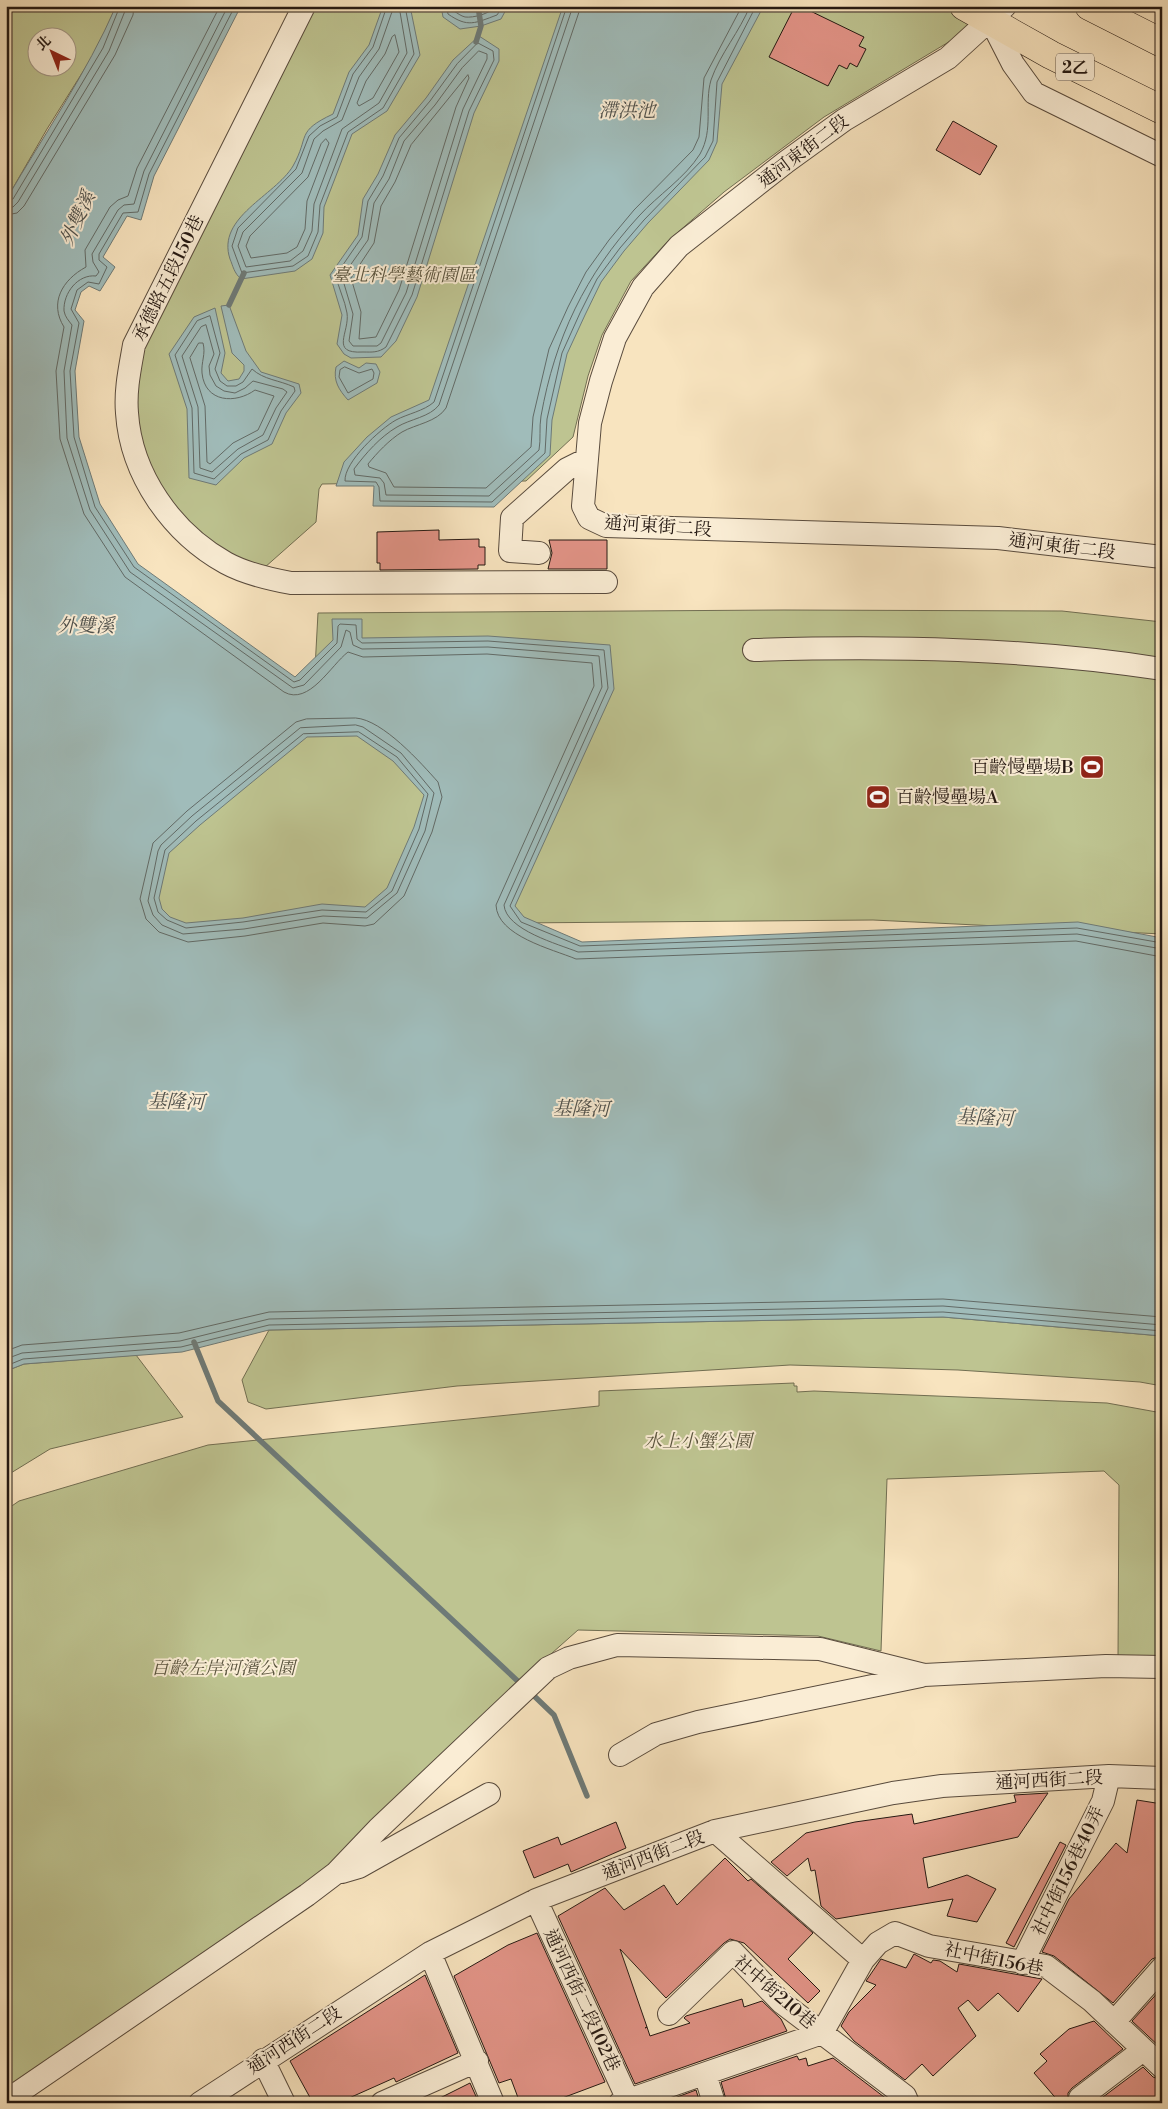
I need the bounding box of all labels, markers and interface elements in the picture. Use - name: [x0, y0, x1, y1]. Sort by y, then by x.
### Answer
- north arrow: [28, 28, 78, 78]
- text: 北: [33, 32, 55, 55]
- road number: 2乙: [1056, 54, 1094, 80]
- water label: 滯洪池: [598, 99, 657, 123]
- street label: 通河東街二段: [753, 110, 853, 193]
- water label: 外雙溪: [55, 186, 102, 249]
- street label: 承德路五段150巷: [128, 211, 209, 345]
- park label: 臺北科學藝術園區: [332, 264, 478, 287]
- street label: 通河東街二段: [603, 511, 713, 542]
- street label: 通河東街二段: [1007, 529, 1117, 564]
- water label: 外雙溪: [57, 614, 116, 638]
- sports icon: 百齡慢壘場B: [1079, 754, 1105, 780]
- place label: 百齡慢壘場B: [971, 756, 1074, 779]
- sports icon: 百齡慢壘場A: [865, 784, 891, 810]
- place label: 百齡慢壘場A: [896, 786, 999, 809]
- water label: 基隆河: [147, 1090, 208, 1115]
- water label: 基隆河: [552, 1097, 613, 1122]
- water label: 基隆河: [956, 1105, 1017, 1131]
- park label: 水上小蟹公園: [644, 1430, 755, 1453]
- park label: 百齡左岸河濱公園: [151, 1657, 298, 1680]
- street label: 通河西街二段: [994, 1766, 1104, 1795]
- street label: 社中街156巷40弄: [1027, 1803, 1110, 1940]
- street label: 通河西街二段: [599, 1825, 708, 1886]
- street label: 通河西街二段102巷: [538, 1925, 625, 2075]
- street label: 社中街156巷: [942, 1938, 1045, 1981]
- street label: 社中街210巷: [729, 1950, 821, 2034]
- street label: 通河西街二段: [243, 2001, 346, 2079]

